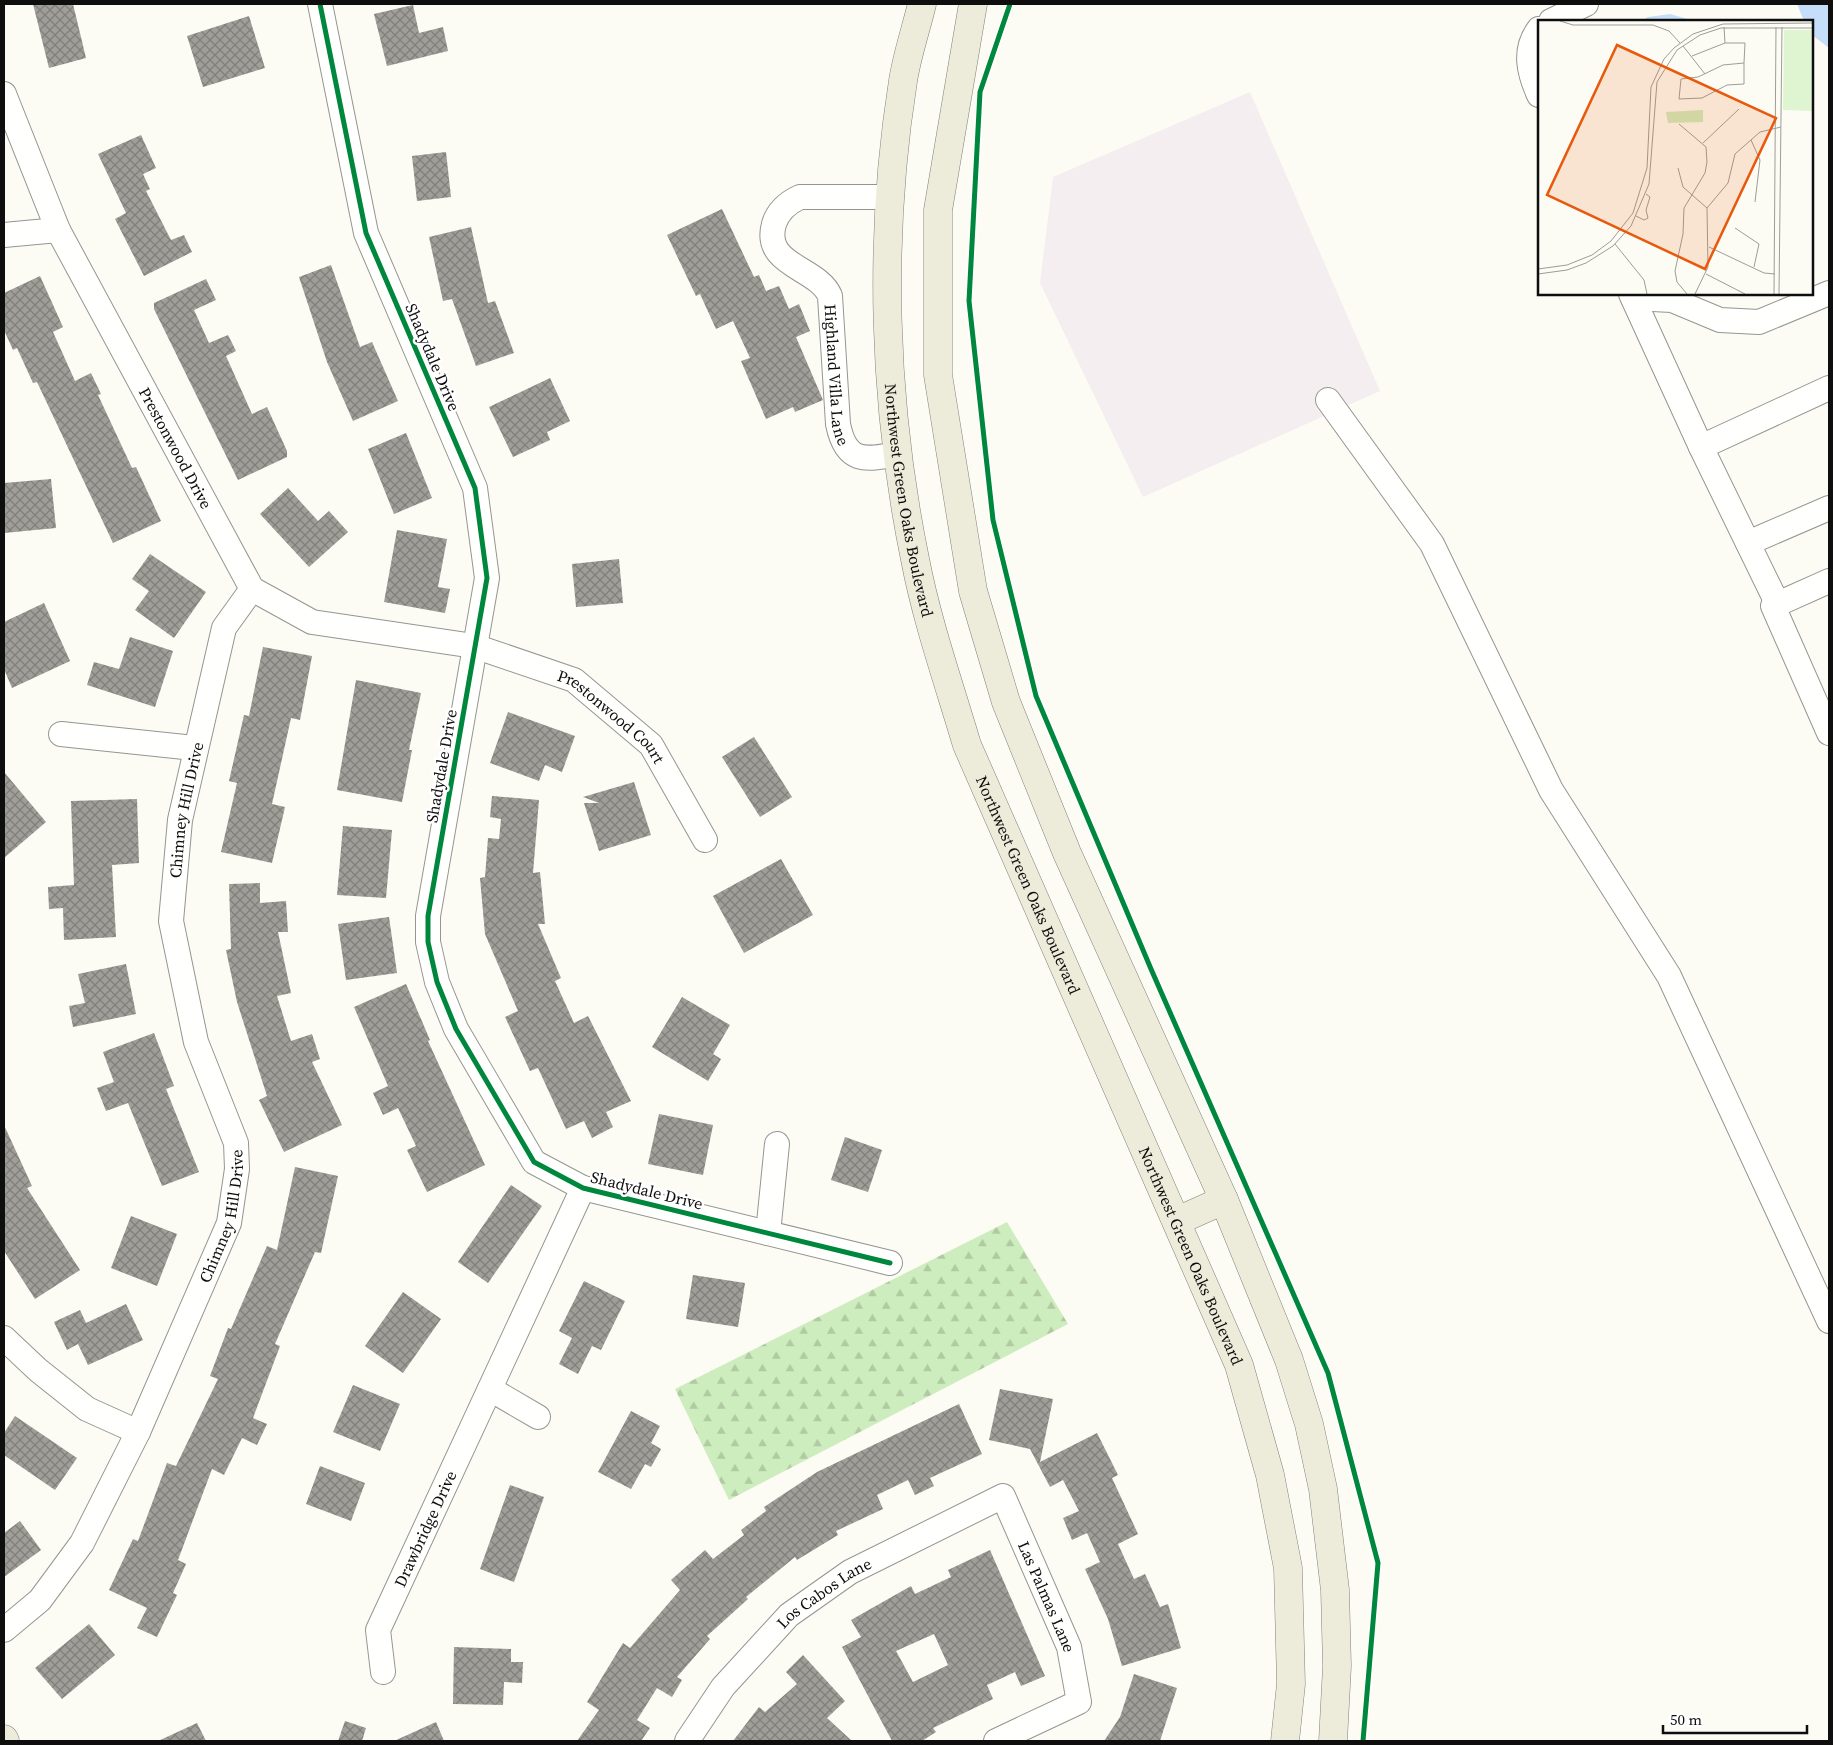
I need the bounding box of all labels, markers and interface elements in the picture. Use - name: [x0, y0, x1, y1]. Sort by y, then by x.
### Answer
- inset map: [1538, 20, 1813, 295]
- street label: Shadydale Drive: [400, 300, 466, 414]
- street label: Highland Villa Lane: [820, 303, 855, 449]
- street label: Prestonwood Drive: [134, 383, 218, 513]
- street label: Northwest Green Oaks Boulevard: [880, 383, 939, 619]
- street label: Prestonwood Court: [555, 664, 671, 768]
- street label: Shadydale Drive: [420, 708, 462, 824]
- street label: Chimney Hill Drive: [164, 740, 209, 879]
- street label: Northwest Green Oaks Boulevard: [971, 772, 1086, 997]
- street label: Northwest Green Oaks Boulevard: [1134, 1143, 1249, 1368]
- street label: Chimney Hill Drive: [193, 1149, 248, 1286]
- street label: Shadydale Drive: [589, 1165, 705, 1215]
- street label: Drawbridge Drive: [388, 1467, 462, 1590]
- street label: Las Palmas Lane: [1013, 1538, 1081, 1654]
- street label: Los Cabos Lane: [771, 1552, 875, 1633]
- scale bar: [1663, 1702, 1807, 1734]
- text: 50 m: [1670, 1709, 1702, 1730]

